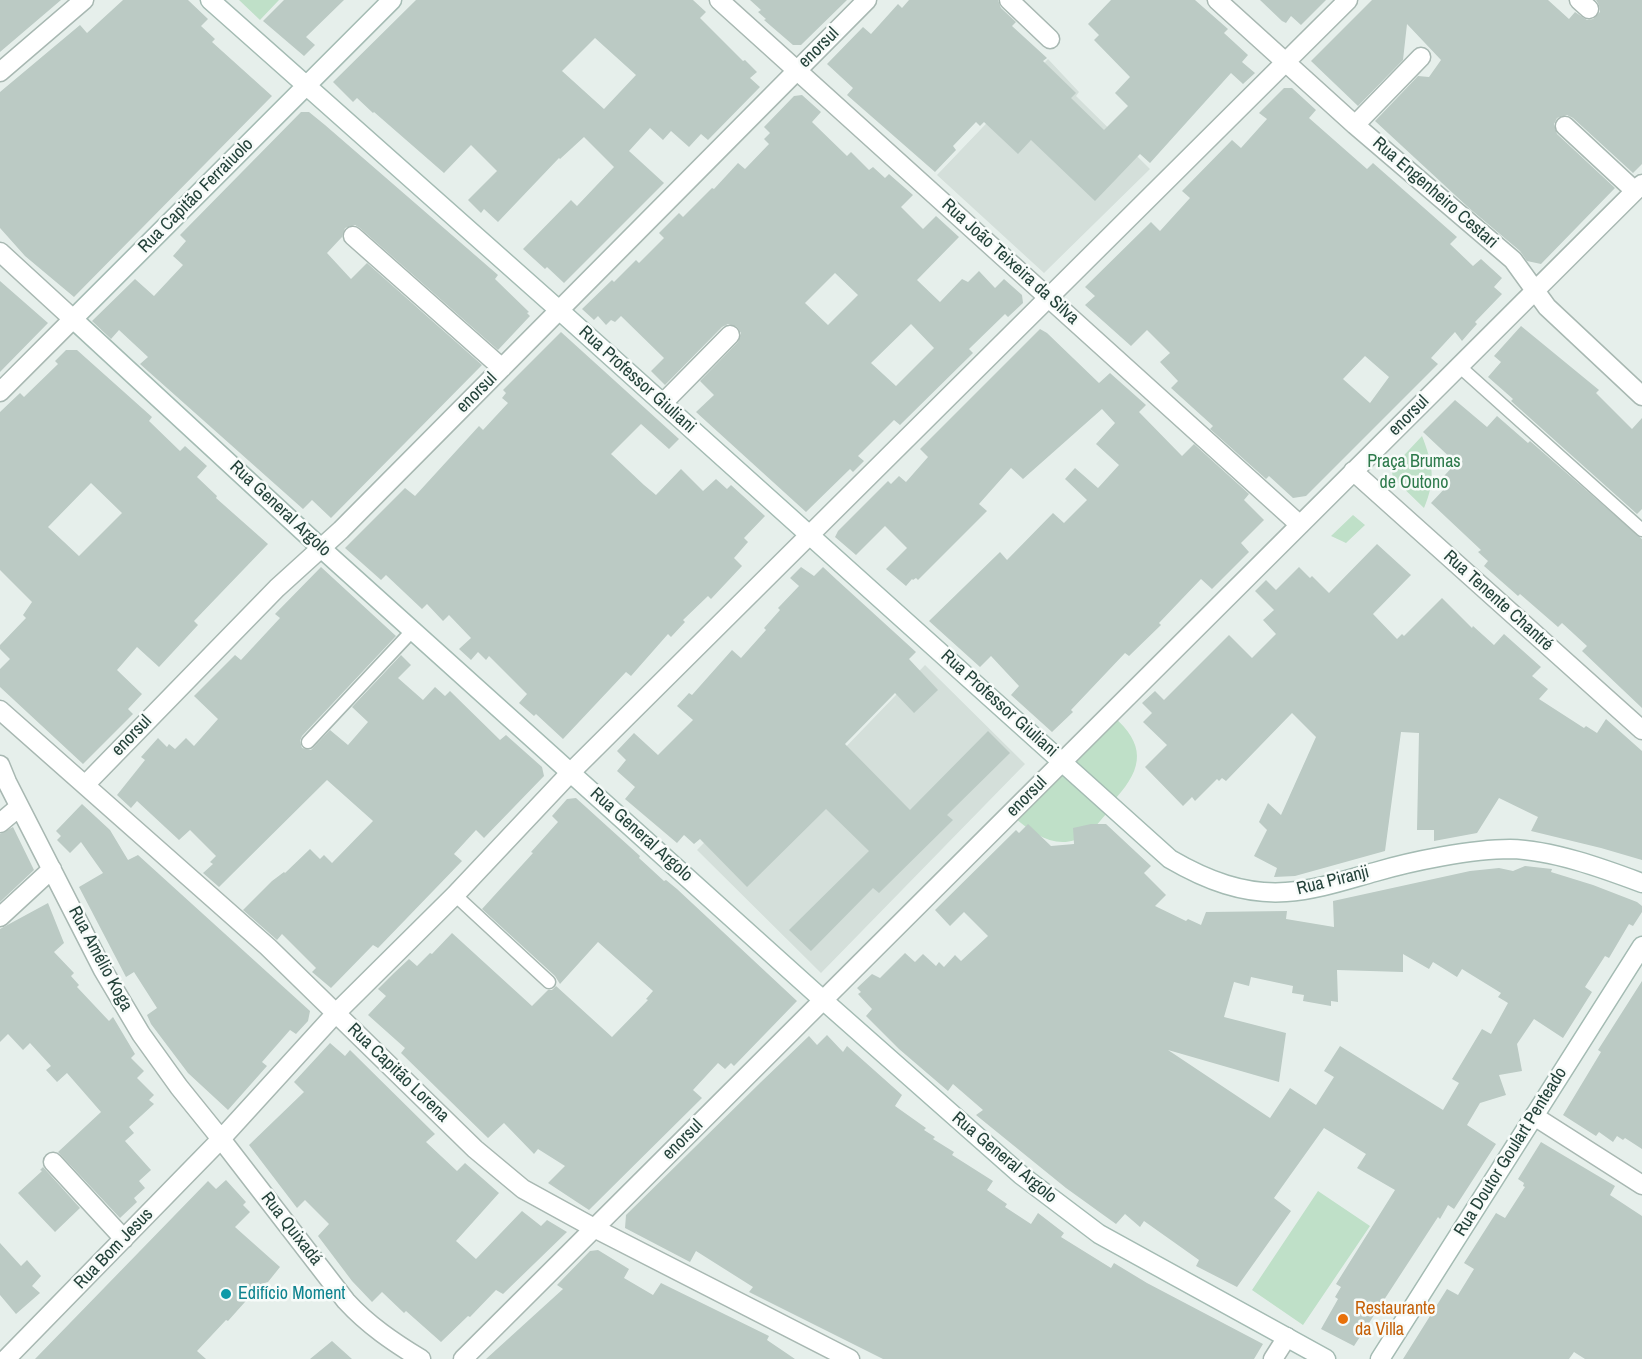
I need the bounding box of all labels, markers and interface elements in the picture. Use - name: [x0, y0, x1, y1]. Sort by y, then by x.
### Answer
- street label: enorsul: [794, 23, 844, 73]
- street label: Rua Engenheiro Cestari: [1368, 133, 1502, 253]
- street label: Rua Capitão Ferraiuolo: [134, 134, 258, 258]
- street label: Rua João Teixeira da Silva: [937, 195, 1083, 329]
- street label: Rua Professor Giuliani: [574, 322, 700, 438]
- street label: enorsul: [452, 368, 502, 418]
- street label: enorsul: [1384, 391, 1434, 441]
- park label: Praça Brumas de Outono: [1367, 451, 1461, 494]
- street label: Rua General Argolo: [225, 457, 335, 561]
- street label: Rua Tenente Chantré: [1439, 546, 1557, 656]
- street label: Rua Professor Giuliani: [936, 646, 1062, 762]
- street label: enorsul: [107, 711, 157, 761]
- street label: enorsul: [1002, 772, 1052, 822]
- street label: Rua General Argolo: [585, 783, 697, 887]
- street label: Rua Piranji: [1295, 862, 1371, 900]
- street label: Rua Amélio Koga: [63, 903, 137, 1015]
- street label: Rua Capitão Lorena: [343, 1019, 453, 1127]
- street label: Rua Doutor Goulart Penteado: [1450, 1063, 1572, 1241]
- street label: Rua General Argolo: [947, 1108, 1061, 1208]
- street label: enorsul: [658, 1115, 708, 1165]
- street label: Rua Quixadá: [256, 1188, 326, 1270]
- street label: Rua Bom Jesus: [70, 1204, 158, 1294]
- place label: Edifício Moment: [238, 1283, 345, 1305]
- marker: Edifício Moment: [219, 1287, 233, 1301]
- place label: Restaurante da Villa: [1355, 1298, 1435, 1340]
- marker: Restaurante da Villa: [1336, 1312, 1350, 1326]

